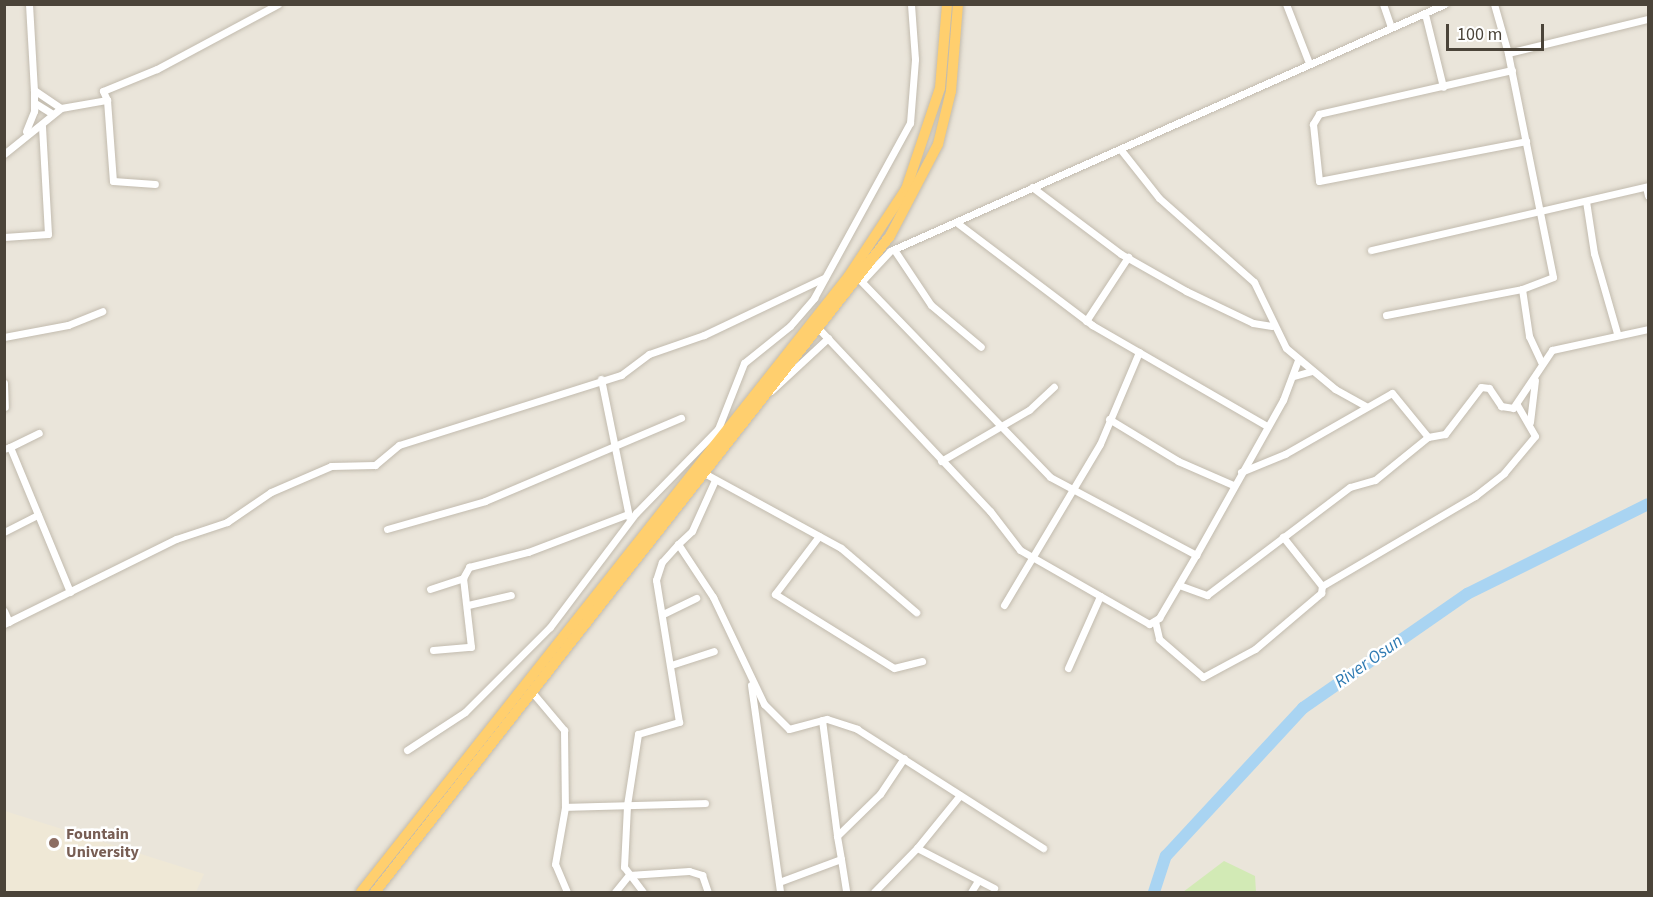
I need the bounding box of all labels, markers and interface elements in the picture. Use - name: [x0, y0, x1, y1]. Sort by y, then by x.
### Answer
- scale bar: [1449, 12, 1546, 50]
- text: 100 m: [1457, 22, 1502, 47]
- water label: River Osun: [1331, 631, 1407, 693]
- place label: Fountain University: [66, 824, 139, 862]
- marker: Fountain University: [47, 836, 61, 850]

